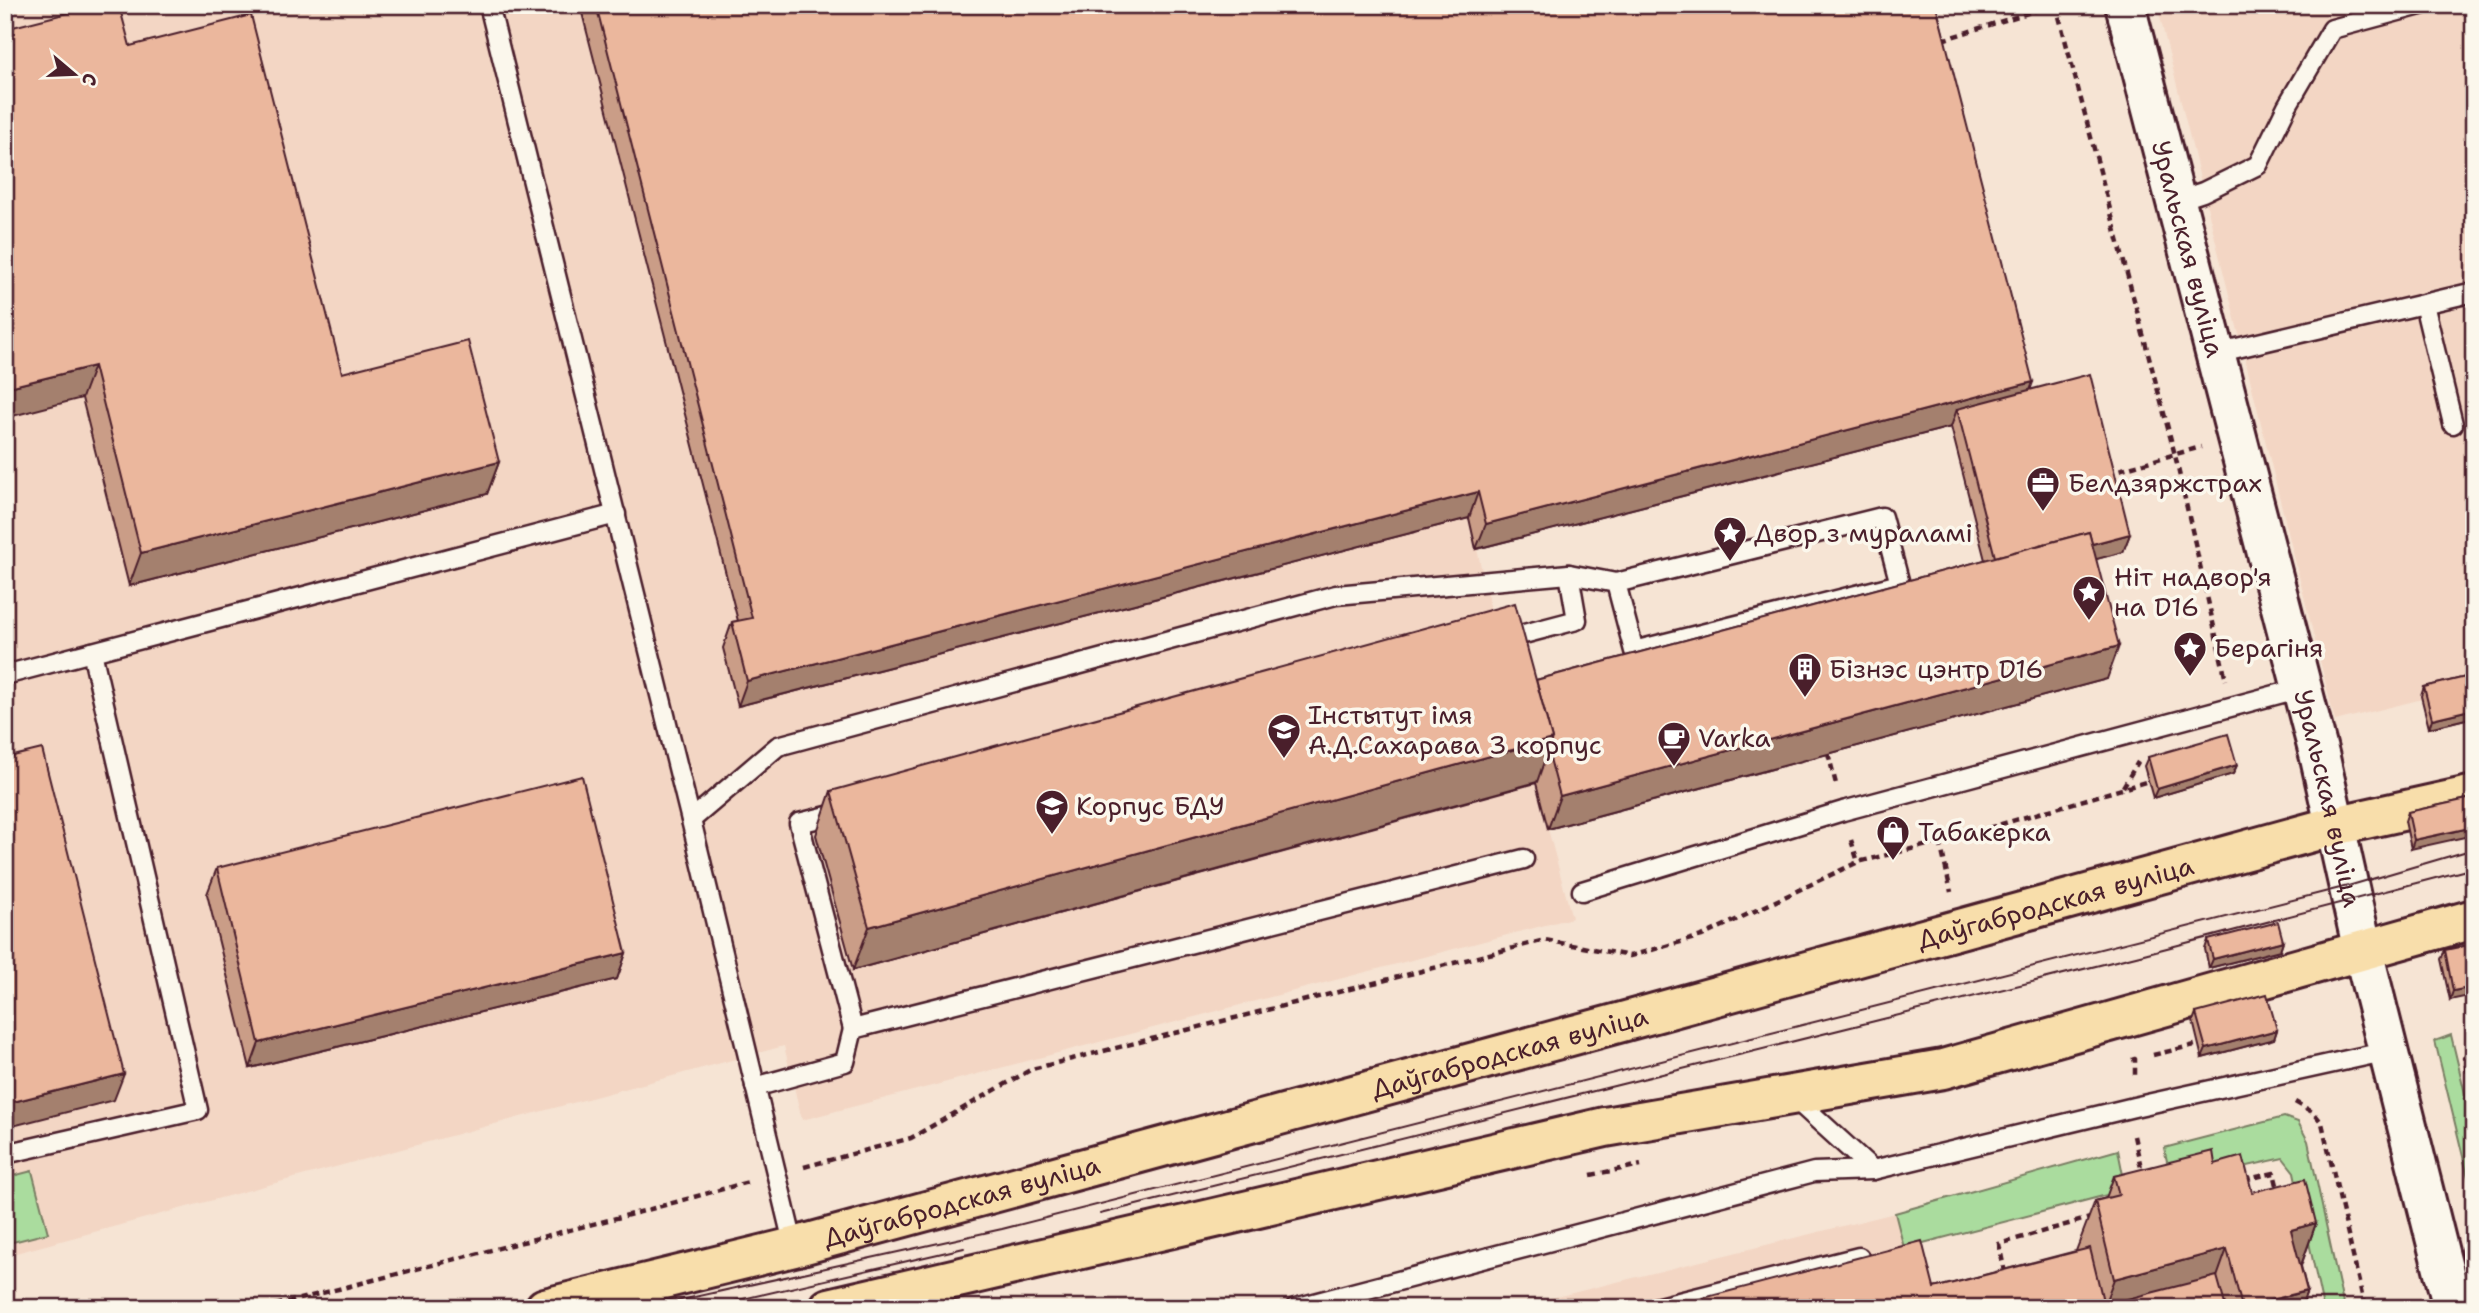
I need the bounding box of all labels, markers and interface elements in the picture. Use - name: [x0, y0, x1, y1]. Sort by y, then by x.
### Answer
- north arrow: [38, 38, 108, 108]
- text: С: [76, 70, 103, 89]
- street label: Уральская вуліца: [2144, 137, 2233, 361]
- office icon: Белдзяржстрах: [2024, 464, 2062, 513]
- place label: Белдзяржстрах: [2068, 465, 2262, 500]
- place icon: Двор з мураламі: [1711, 514, 1749, 563]
- place label: Двор з мураламі: [1754, 515, 1973, 550]
- place label: Ніт надвор'я на D16: [2114, 559, 2272, 624]
- place icon: Ніт надвор'я на D16: [2070, 573, 2108, 622]
- place icon: Берагіня: [2171, 629, 2209, 678]
- place label: Берагіня: [2214, 630, 2324, 665]
- building icon: Бізнэс цэнтр D16: [1786, 650, 1824, 699]
- place label: Бізнэс цэнтр D16: [1829, 651, 2044, 686]
- street label: Уральская вуліца: [2286, 686, 2371, 910]
- place label: Інстытут імя А.Д.Сахарава 3 корпус: [1308, 697, 1602, 762]
- school or university icon: Інстытут імя А.Д.Сахарава 3 корпус: [1265, 711, 1303, 760]
- cafe icon: Varka: [1655, 719, 1693, 768]
- place label: Varka: [1698, 720, 1771, 755]
- school or university icon: Корпус БДУ: [1033, 787, 1071, 836]
- place label: Корпус БДУ: [1076, 788, 1225, 823]
- shop icon: Табакерка: [1874, 813, 1912, 862]
- place label: Табакерка: [1918, 814, 2051, 849]
- street label: Даўгабродская вуліца: [1913, 847, 2198, 957]
- street label: Даўгабродская вуліца: [1367, 998, 1652, 1106]
- street label: Даўгабродская вуліца: [819, 1147, 1104, 1255]

